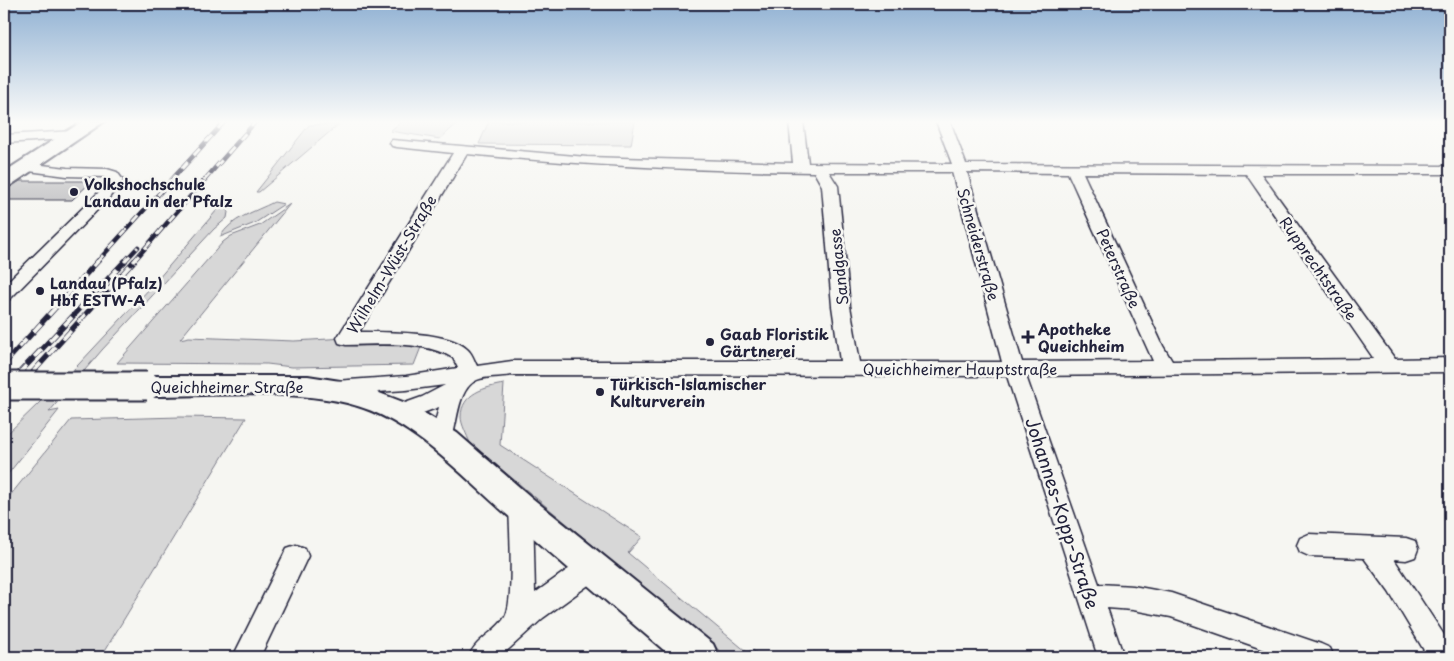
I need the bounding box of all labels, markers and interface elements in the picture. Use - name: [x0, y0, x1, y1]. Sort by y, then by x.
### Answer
- place label: Volkshochschule Landau in der Pfalz: [84, 172, 233, 212]
- street label: Schneiderstraße: [952, 185, 1006, 303]
- marker: Volkshochschule Landau in der Pfalz: [68, 186, 80, 198]
- street label: Wilhelm-Wüst-Straße: [340, 190, 442, 338]
- street label: Rupprechtstraße: [1275, 211, 1363, 325]
- street label: Peterstraße: [1091, 224, 1147, 312]
- street label: Sandgasse: [823, 227, 853, 306]
- place label: Landau (Pfalz) Hbf ESTW-A: [50, 271, 163, 311]
- marker: Landau (Pfalz) Hbf ESTW-A: [34, 285, 46, 297]
- place label: Apotheke Queichheim: [1038, 317, 1125, 357]
- place label: Gaab Floristik Gärtnerei: [720, 322, 829, 362]
- marker: Apotheke Queichheim: [1022, 331, 1034, 343]
- marker: Gaab Floristik Gärtnerei: [704, 336, 716, 348]
- street label: Queichheimer Hauptstraße: [863, 357, 1057, 380]
- place label: Türkisch-Islamischer Kulturverein: [610, 372, 767, 412]
- street label: Queichheimer Straße: [150, 375, 304, 398]
- marker: Türkisch-Islamischer Kulturverein: [594, 386, 606, 398]
- street label: Johannes-Kopp-Straße: [1019, 414, 1107, 612]

